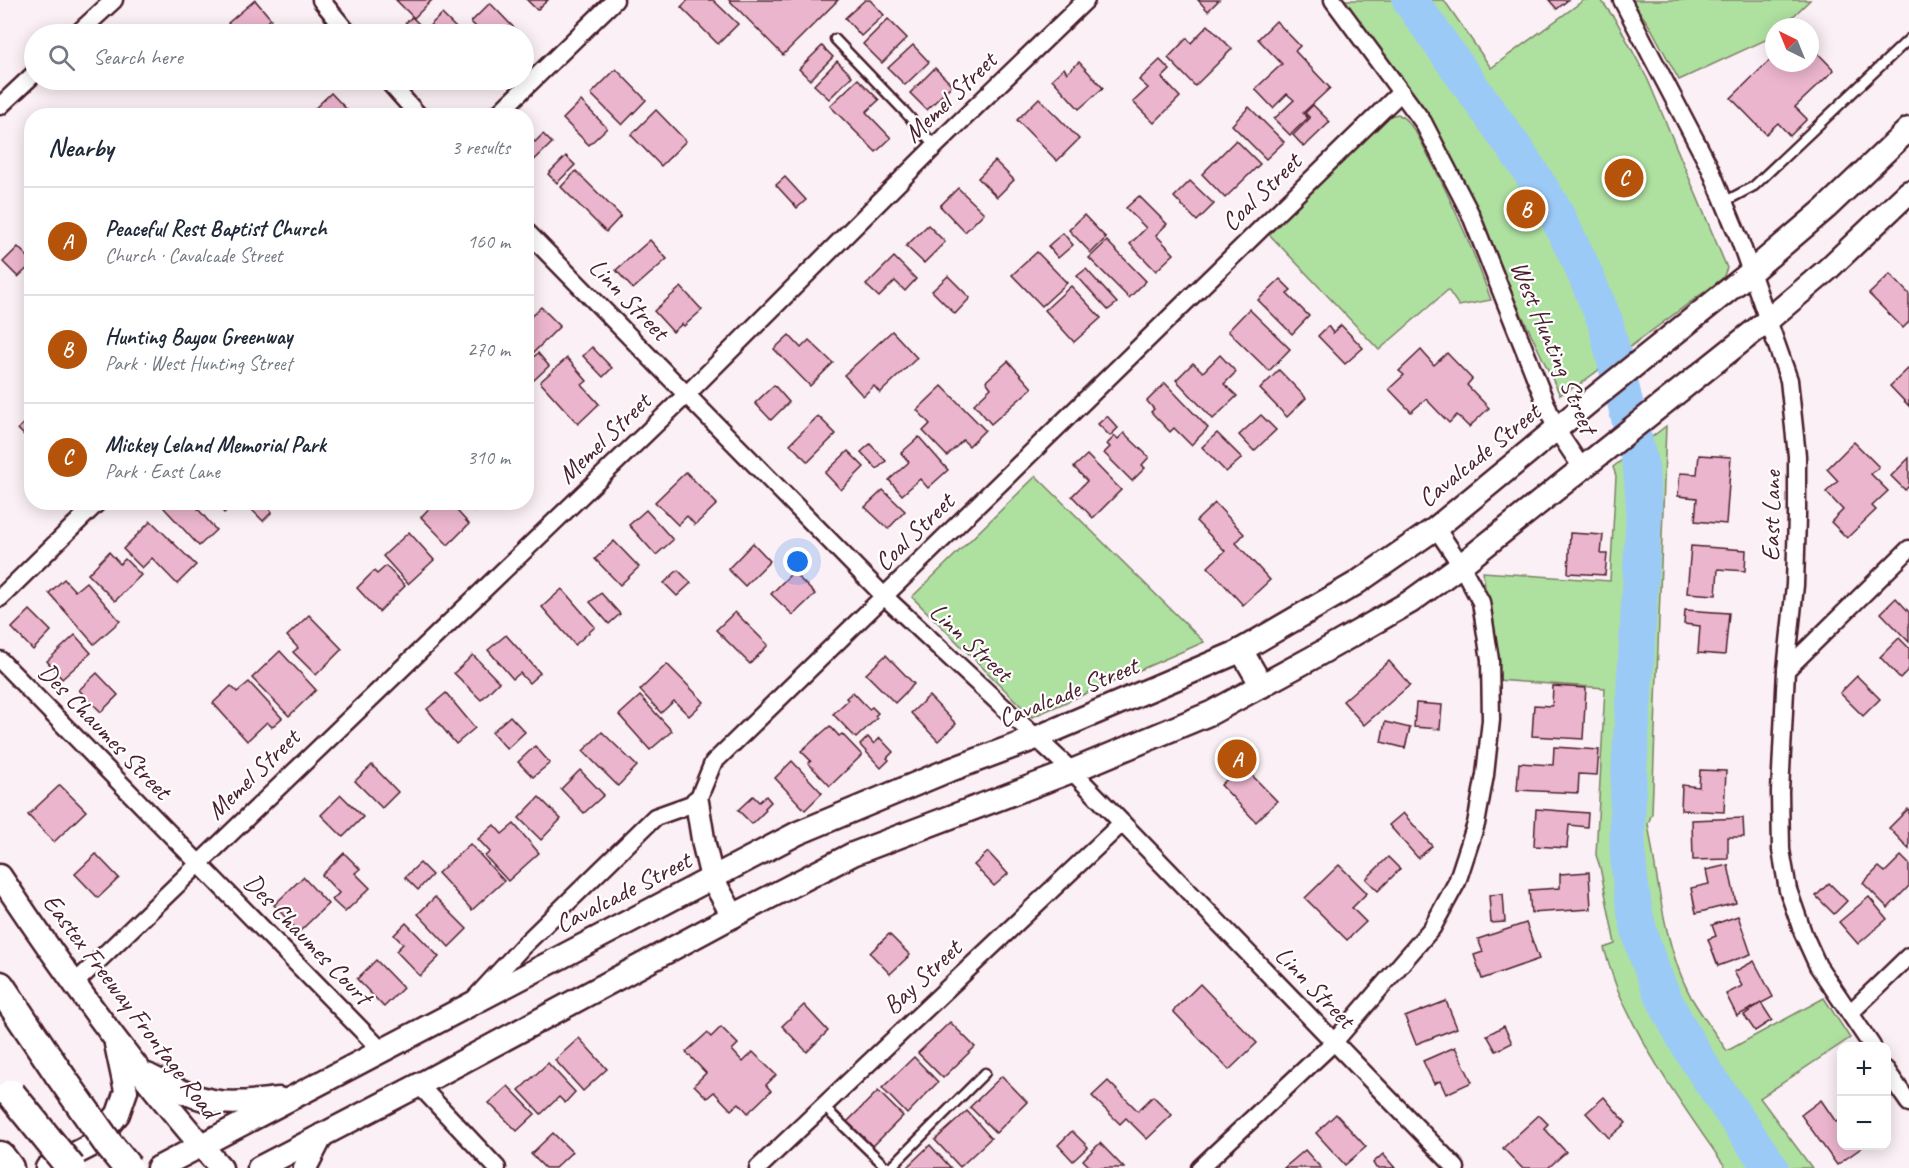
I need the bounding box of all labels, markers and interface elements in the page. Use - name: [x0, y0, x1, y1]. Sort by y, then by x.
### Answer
- north arrow: [1765, 18, 1819, 72]
- search box: [24, 24, 534, 90]
- icon: search: [45, 41, 78, 74]
- text: Search here: [93, 43, 183, 71]
- street label: Memel Street: [896, 43, 1005, 150]
- text: Nearby: [48, 131, 113, 164]
- text: 3 results: [451, 135, 510, 160]
- street label: Coal Street: [1214, 144, 1310, 238]
- pin: C: [1604, 156, 1644, 201]
- pin: B: [1506, 186, 1546, 232]
- text: Peaceful Rest Baptist Church: [105, 215, 327, 243]
- text: A: [62, 229, 73, 254]
- text: 160 m: [467, 229, 510, 254]
- text: Church · Cavalcade Street: [105, 243, 282, 268]
- street label: Linn Street: [582, 251, 678, 349]
- street label: West Hunting Street: [1503, 256, 1607, 441]
- text: Hunting Bayou Greenway: [105, 323, 292, 351]
- text: B: [62, 337, 73, 362]
- text: 270 m: [467, 337, 510, 362]
- text: Park · West Hunting Street: [105, 351, 292, 376]
- street label: Memel Street: [550, 384, 659, 491]
- street label: Cavalcade Street: [1411, 394, 1549, 514]
- text: Mickey Leland Memorial Park: [105, 431, 326, 459]
- text: C: [63, 445, 72, 470]
- text: 310 m: [467, 445, 510, 470]
- text: Park · East Lane: [105, 459, 220, 484]
- street label: East Lane: [1754, 469, 1788, 562]
- street label: Coal Street: [867, 484, 963, 578]
- your location: [783, 547, 812, 576]
- street label: Linn Street: [922, 595, 1021, 690]
- street label: Cavalcade Street: [993, 648, 1145, 735]
- street label: Des Chaumes Street: [31, 656, 180, 808]
- street label: Memel Street: [199, 720, 308, 827]
- pin: A: [1218, 736, 1256, 782]
- street label: Cavalcade Street: [550, 843, 699, 940]
- street label: Des Chaumes Court: [237, 866, 381, 1014]
- street label: Eastex Freeway Frontage Road: [36, 887, 229, 1128]
- street label: Bay Street: [876, 931, 970, 1022]
- street label: Linn Street: [1268, 939, 1364, 1037]
- map controls: [1837, 1042, 1891, 1150]
- button: +: [1837, 1042, 1891, 1096]
- button: −: [1837, 1096, 1891, 1150]

